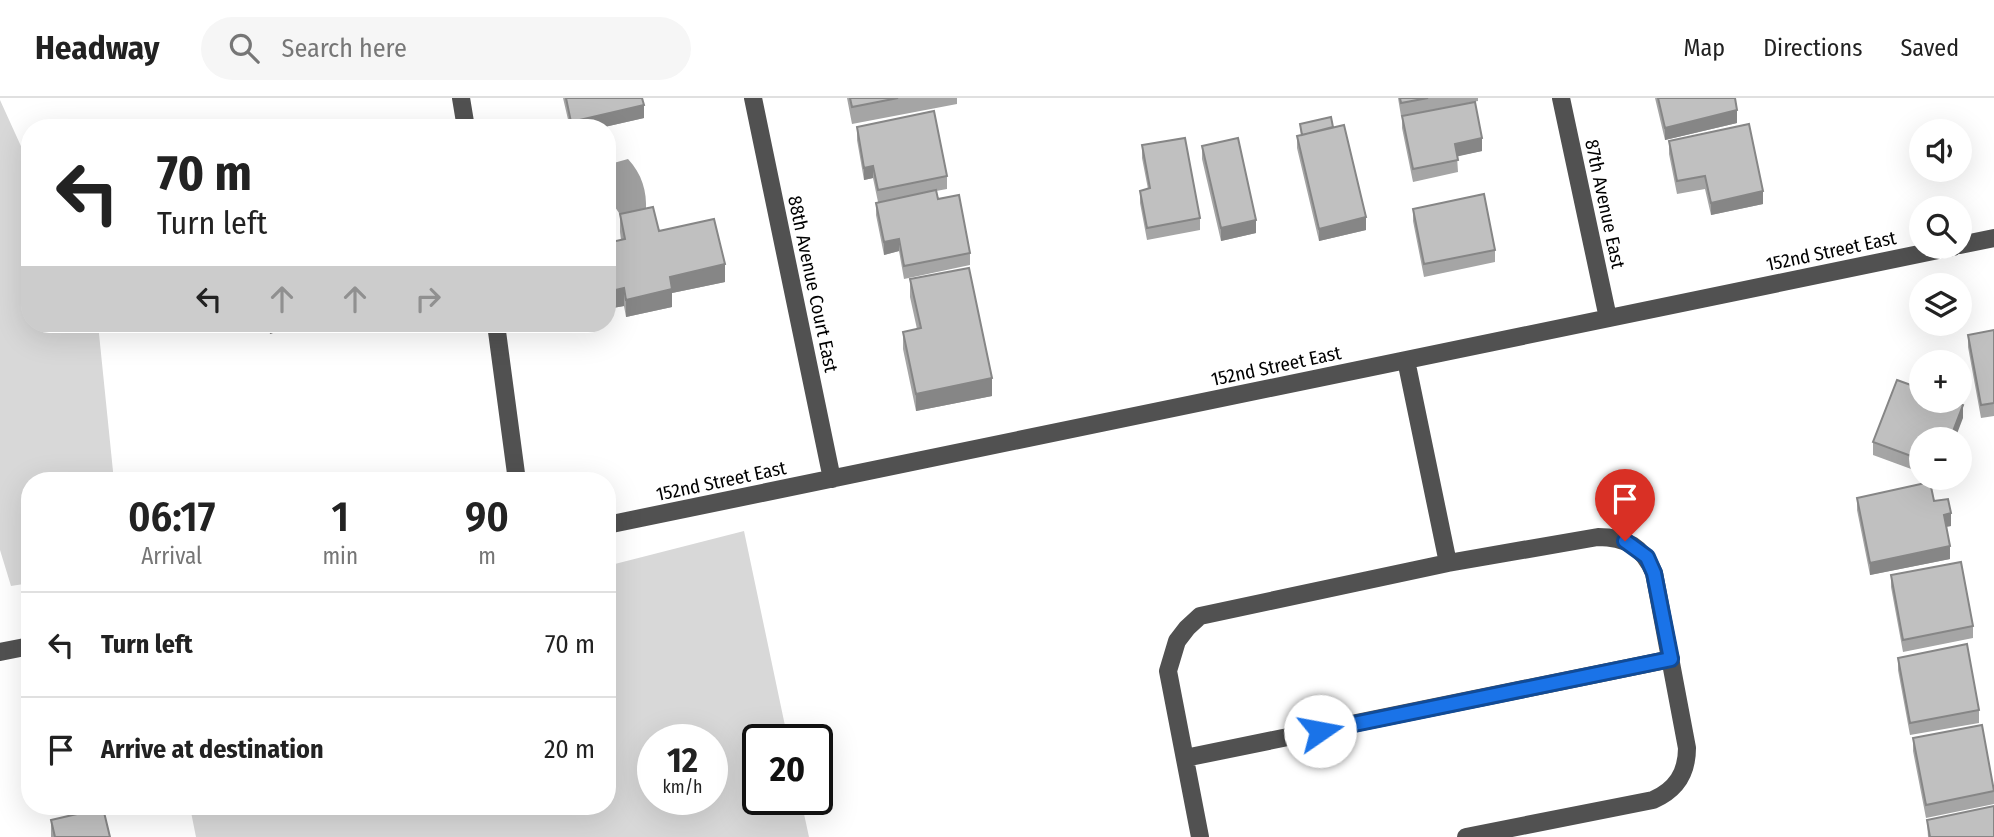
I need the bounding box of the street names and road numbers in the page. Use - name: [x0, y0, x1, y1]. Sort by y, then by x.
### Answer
- street label: 87th Avenue East: [1580, 137, 1630, 271]
- street label: 88th Avenue Court East: [783, 194, 843, 375]
- street label: 152nd Street East: [1764, 226, 1899, 276]
- street label: 152nd Street East: [1209, 341, 1344, 391]
- street label: 152nd Street East: [654, 456, 789, 506]

